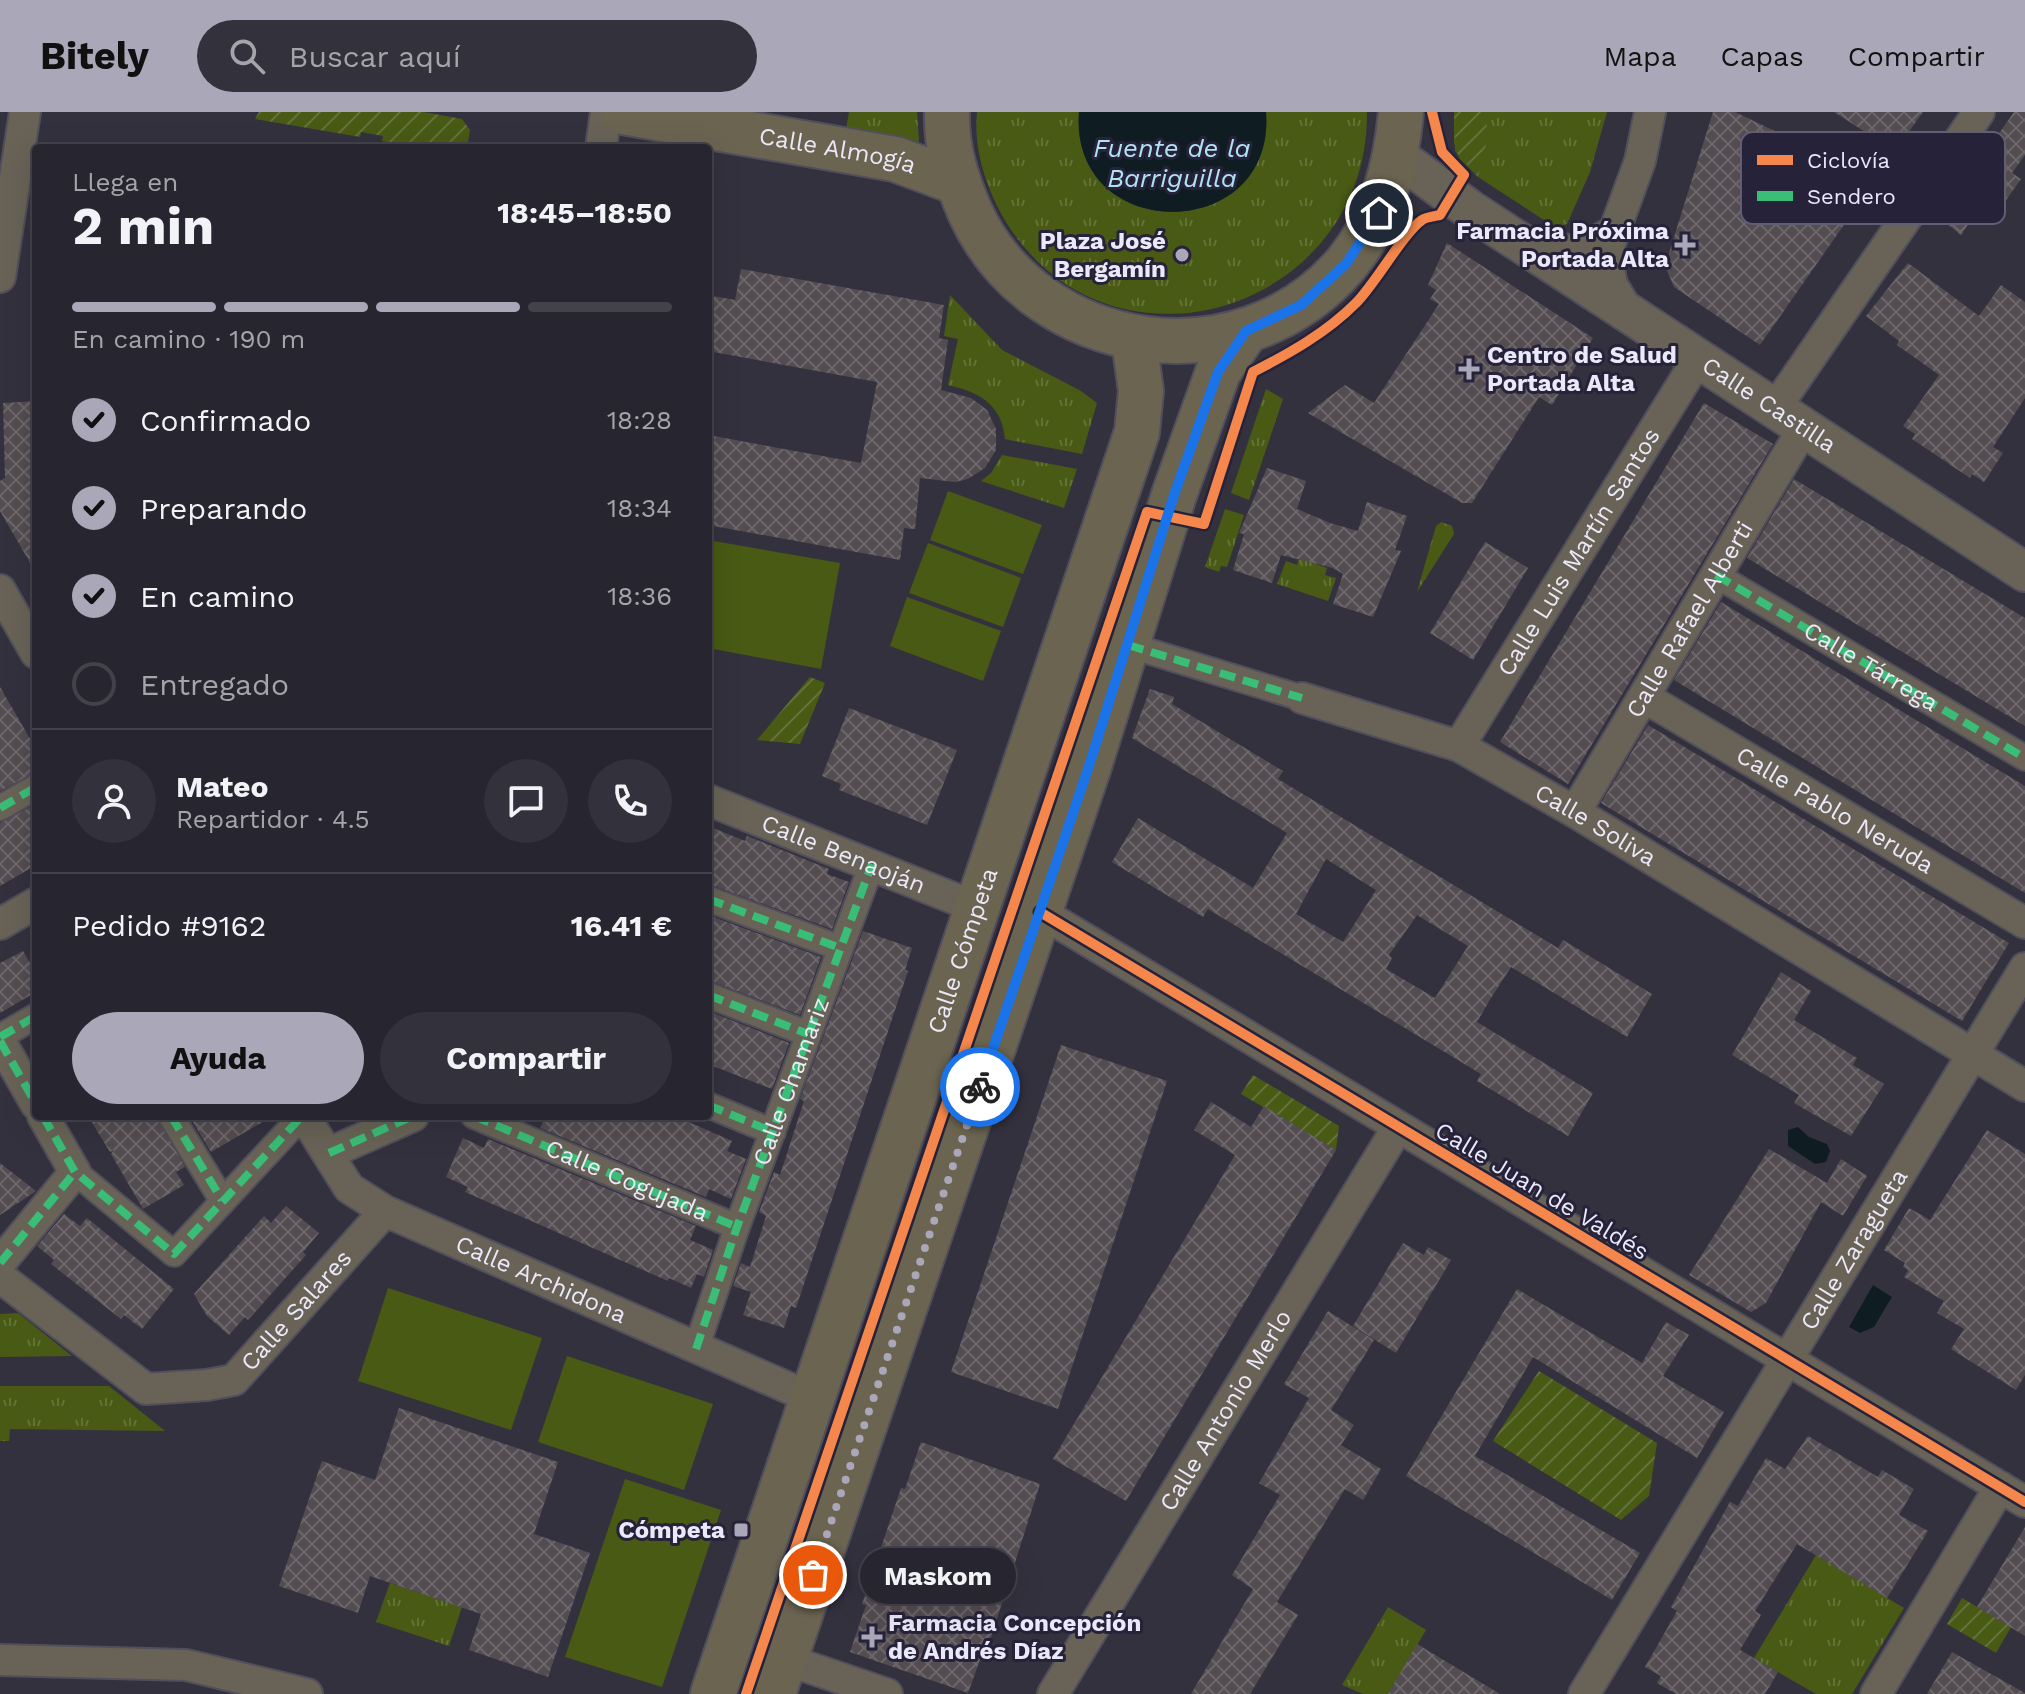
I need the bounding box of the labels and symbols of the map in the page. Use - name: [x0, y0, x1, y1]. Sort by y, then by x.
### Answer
- street label: Calle Almogía: [757, 122, 920, 180]
- legend: [1741, 132, 2005, 224]
- water label: Fuente de la Barriguilla: [1093, 133, 1251, 193]
- text: Ciclovía: [1807, 148, 1890, 173]
- pin: [1345, 179, 1413, 247]
- text: Sendero: [1807, 184, 1896, 209]
- place label: Farmacia Próxima Portada Alta: [1456, 217, 1669, 273]
- place label: Plaza José Bergamín: [1040, 227, 1166, 283]
- marker: Farmacia Próxima Portada Alta: [1676, 236, 1694, 254]
- marker: Plaza José Bergamín: [1173, 246, 1191, 264]
- place label: Centro de Salud Portada Alta: [1487, 341, 1677, 397]
- street label: Calle Castilla: [1697, 351, 1842, 459]
- marker: Centro de Salud Portada Alta: [1458, 358, 1480, 380]
- street label: Calle Luis Martín Santos: [1492, 423, 1666, 681]
- street label: Calle Rafael Alberti: [1620, 516, 1759, 723]
- street label: Calle Tárrega: [1799, 616, 1943, 717]
- street label: Calle Pablo Neruda: [1731, 741, 1939, 880]
- street label: Calle Soliva: [1530, 778, 1661, 872]
- street label: Calle Benaoján: [758, 809, 930, 900]
- street label: Calle Cómpeta: [922, 864, 1003, 1037]
- street label: Calle Chamariz: [747, 994, 835, 1169]
- courier: [940, 1047, 1020, 1127]
- street label: Calle Juan de Valdés: [1430, 1116, 1654, 1266]
- street label: Calle Cogujada: [541, 1134, 713, 1227]
- street label: Calle Zaragueta: [1794, 1164, 1914, 1335]
- street label: Calle Archidona: [451, 1230, 631, 1329]
- street label: Calle Salares: [235, 1244, 357, 1377]
- street label: Calle Antonio Merlo: [1154, 1305, 1297, 1516]
- place label: Cómpeta: [618, 1516, 725, 1544]
- marker: Cómpeta: [732, 1521, 750, 1539]
- pin: [779, 1541, 847, 1609]
- callout: Maskom: [861, 1547, 1017, 1603]
- place label: Farmacia Concepción de Andrés Díaz: [888, 1609, 1141, 1665]
- marker: Farmacia Concepción de Andrés Díaz: [863, 1628, 881, 1646]

